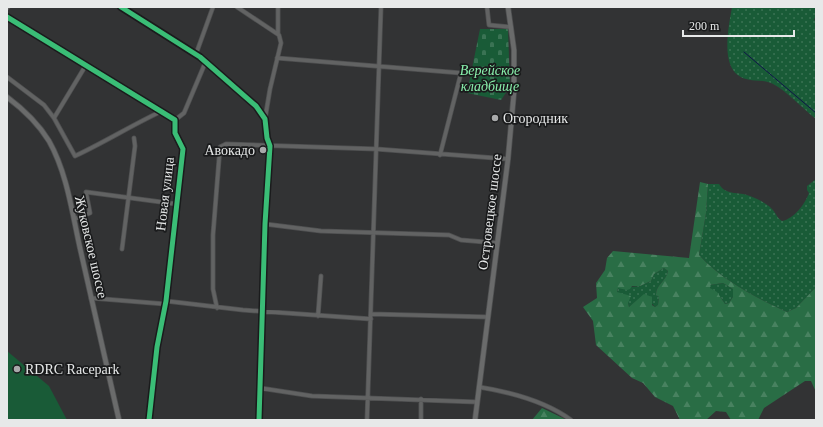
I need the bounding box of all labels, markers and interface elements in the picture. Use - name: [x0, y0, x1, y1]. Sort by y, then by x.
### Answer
- scale bar: [683, 12, 794, 38]
- text: 200 m: [689, 19, 720, 33]
- park label: Верейское кладбище: [460, 63, 520, 94]
- place label: Огородник: [503, 111, 568, 126]
- marker: Огородник: [490, 113, 500, 123]
- place label: Авокадо: [204, 143, 255, 158]
- marker: Авокадо: [258, 145, 268, 155]
- street label: Островецкое шоссе: [475, 153, 505, 271]
- street label: Новая улица: [153, 155, 177, 232]
- street label: Жуковское шоссе: [72, 194, 110, 300]
- place label: RDRC Racepark: [25, 362, 119, 377]
- marker: RDRC Racepark: [12, 364, 22, 374]

